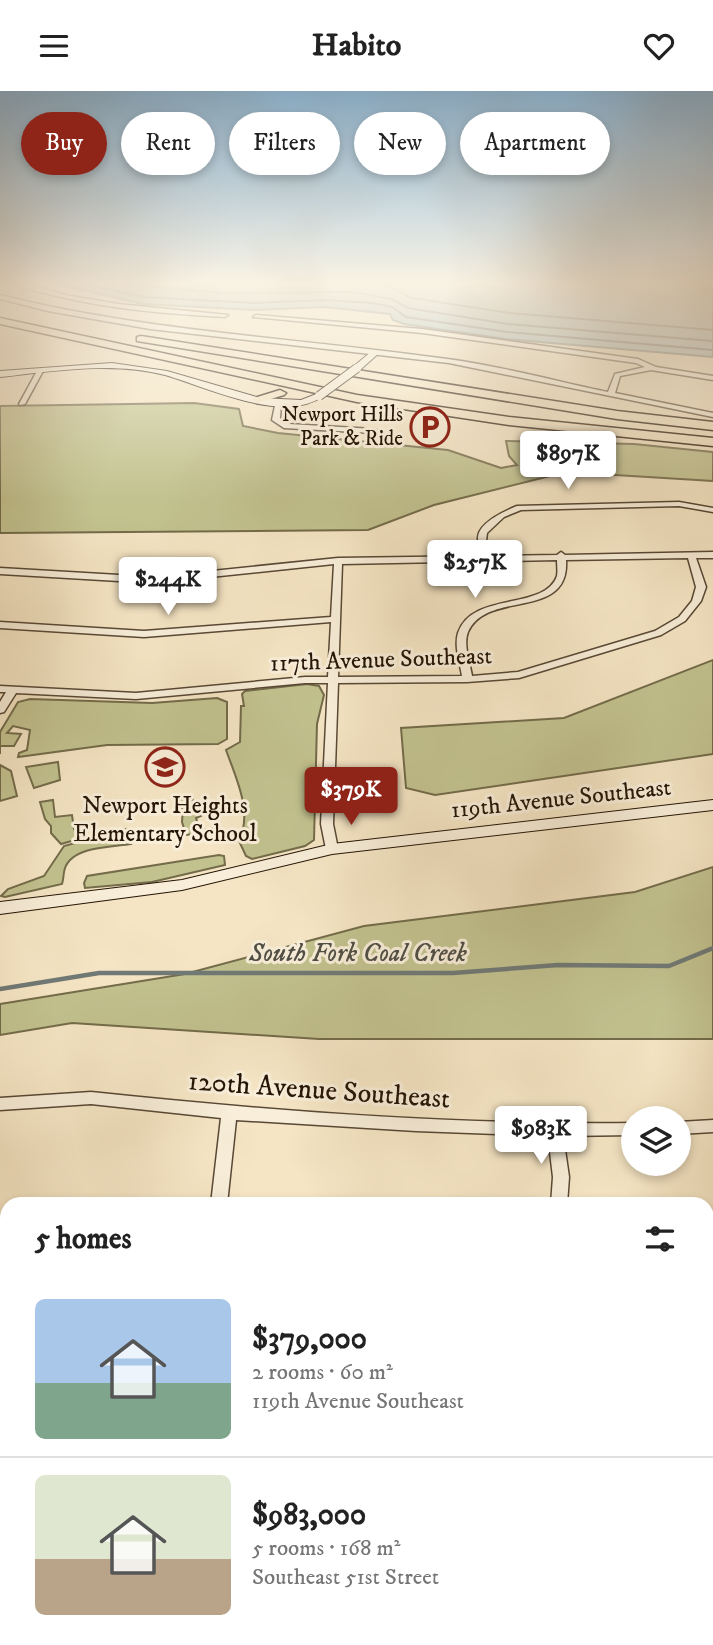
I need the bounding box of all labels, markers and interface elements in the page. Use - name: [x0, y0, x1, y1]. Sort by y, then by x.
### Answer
- text: Habito: [312, 26, 401, 66]
- icon: menu: [35, 27, 73, 65]
- icon: heart: [640, 27, 678, 65]
- chip: Buy: [21, 112, 107, 175]
- chip: Rent: [121, 112, 215, 175]
- chip: Filters: [229, 112, 340, 175]
- chip: New: [354, 112, 446, 175]
- chip: Apartment: [460, 112, 610, 175]
- place label: Newport Hills Park & Ride: [282, 402, 403, 452]
- parking icon: Newport Hills Park & Ride: [409, 406, 451, 448]
- pin: $897K: [519, 431, 617, 491]
- text: $897K: [536, 439, 600, 468]
- pin: $257K: [426, 540, 524, 600]
- text: $257K: [443, 548, 507, 577]
- pin: $244K: [119, 557, 217, 617]
- text: $244K: [135, 565, 201, 594]
- street label: 117th Avenue Southeast: [270, 641, 493, 679]
- school or university icon: Newport Heights Elementary School: [144, 746, 186, 788]
- pin: $379K: [302, 767, 400, 827]
- street label: 119th Avenue Southeast: [449, 772, 673, 825]
- text: $379K: [321, 775, 381, 804]
- place label: Newport Heights Elementary School: [73, 791, 258, 849]
- water label: South Fork Coal Creek: [248, 937, 467, 970]
- street label: 120th Avenue Southeast: [187, 1063, 451, 1117]
- map controls: [621, 1106, 691, 1176]
- button: layers: [621, 1106, 691, 1176]
- pin: $983K: [492, 1107, 590, 1166]
- text: $983K: [511, 1114, 571, 1143]
- icon: filters: [641, 1220, 679, 1258]
- text: 5 homes: [35, 1221, 131, 1258]
- text: $379,000: [252, 1321, 367, 1358]
- icon: home: [91, 1327, 175, 1411]
- text: 2 rooms · 60 m²: [252, 1358, 393, 1387]
- text: 119th Avenue Southeast: [252, 1387, 464, 1416]
- text: $983,000: [252, 1497, 366, 1534]
- icon: home: [91, 1503, 175, 1587]
- text: 5 rooms · 168 m²: [252, 1534, 400, 1563]
- text: Southeast 51st Street: [252, 1563, 439, 1592]

